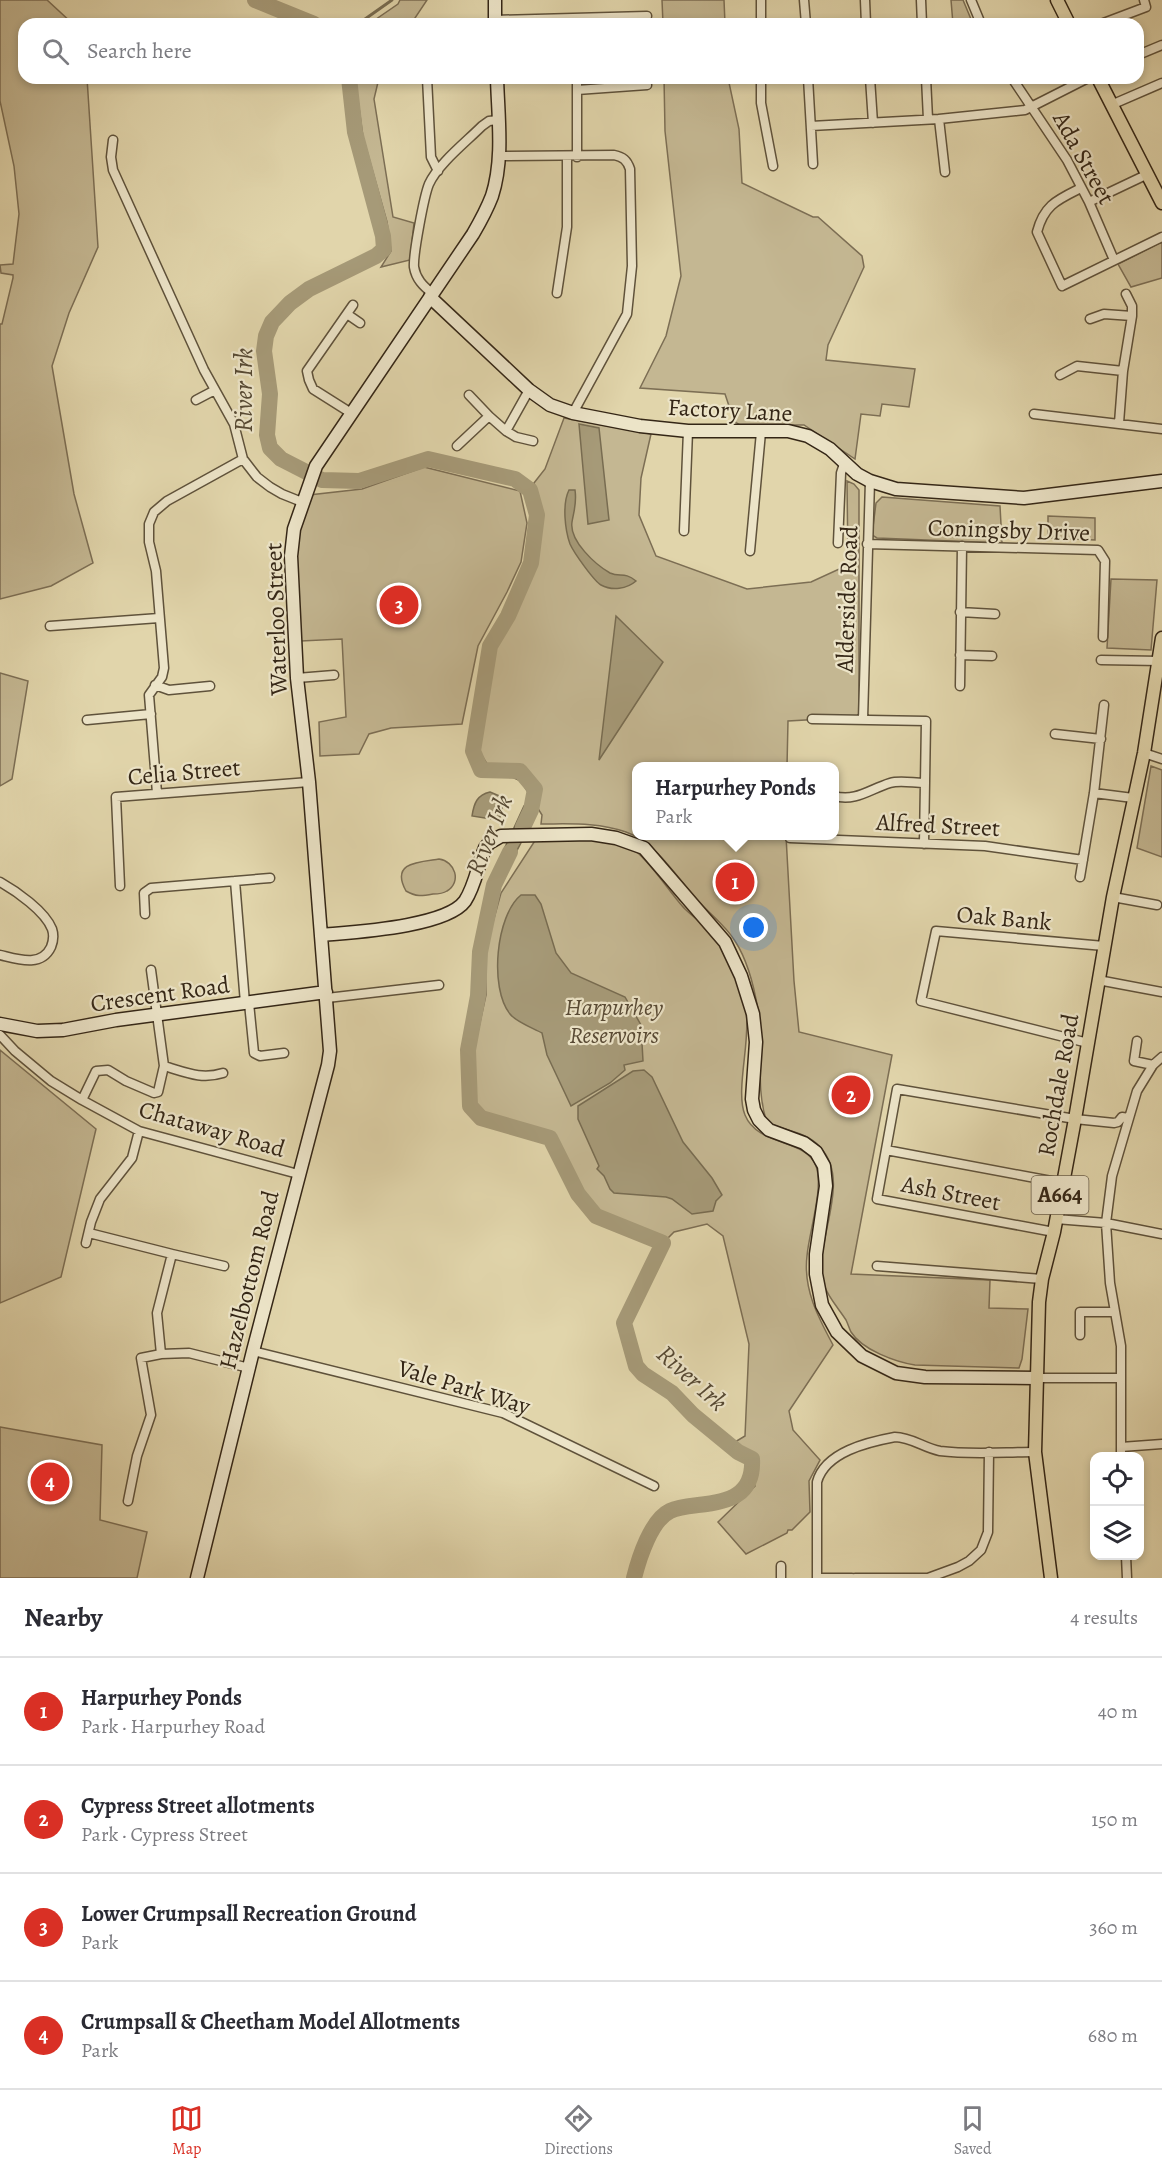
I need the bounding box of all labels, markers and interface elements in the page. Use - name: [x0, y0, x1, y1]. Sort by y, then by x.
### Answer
- search box: [18, 18, 1144, 84]
- icon: search: [39, 35, 72, 68]
- text: Search here: [87, 36, 192, 66]
- street label: Ada Street: [1045, 105, 1123, 210]
- water label: River Irk: [226, 348, 261, 432]
- street label: Factory Lane: [667, 391, 793, 429]
- street label: Coningsby Drive: [927, 511, 1091, 549]
- street label: Alderside Road: [828, 525, 866, 674]
- street label: Waterloo Street: [257, 542, 295, 697]
- pin: 3: [380, 582, 418, 628]
- street label: Celia Street: [126, 751, 242, 793]
- popup: [632, 762, 839, 840]
- text: Harpurhey Ponds: [655, 773, 816, 803]
- water label: River Irk: [457, 789, 521, 881]
- text: Park: [655, 803, 693, 830]
- street label: Alfred Street: [874, 806, 1001, 844]
- pin: 1: [716, 860, 754, 904]
- street label: Oak Bank: [955, 898, 1053, 938]
- your location: [739, 913, 768, 942]
- street label: Crescent Road: [88, 968, 232, 1020]
- park label: Harpurhey Reservoirs: [565, 991, 664, 1051]
- street label: Rochdale Road: [1030, 1011, 1086, 1159]
- pin: 2: [832, 1072, 870, 1118]
- street label: Chataway Road: [135, 1093, 289, 1165]
- street label: Ash Street: [898, 1168, 1003, 1218]
- road number: A664: [1032, 1176, 1088, 1214]
- street label: Hazelbottom Road: [211, 1187, 287, 1373]
- water label: River Irk: [649, 1337, 735, 1419]
- street label: Vale Park Way: [393, 1351, 534, 1422]
- map controls: [1090, 1452, 1144, 1560]
- button: locate: [1090, 1452, 1144, 1506]
- pin: 4: [31, 1460, 70, 1504]
- button: layers: [1090, 1506, 1144, 1560]
- text: Nearby: [24, 1600, 103, 1635]
- text: 4 results: [1070, 1604, 1138, 1631]
- text: Harpurhey Ponds: [81, 1683, 242, 1713]
- text: 1: [40, 1698, 47, 1725]
- text: 40 m: [1098, 1698, 1138, 1725]
- text: Park · Harpurhey Road: [81, 1713, 265, 1740]
- text: Cypress Street allotments: [81, 1791, 315, 1821]
- text: 2: [39, 1806, 48, 1833]
- text: 150 m: [1091, 1806, 1138, 1833]
- text: Park · Cypress Street: [81, 1821, 248, 1848]
- text: Lower Crumpsall Recreation Ground: [81, 1899, 416, 1929]
- text: 3: [39, 1914, 48, 1941]
- text: 360 m: [1089, 1914, 1138, 1941]
- text: Park: [81, 1929, 119, 1956]
- text: Crumpsall & Cheetham Model Allotments: [81, 2007, 460, 2037]
- text: 4: [39, 2022, 48, 2049]
- text: 680 m: [1088, 2022, 1138, 2049]
- text: Park: [81, 2037, 119, 2064]
- tab: Map: [170, 2102, 203, 2160]
- tab: Directions: [544, 2102, 613, 2160]
- tab: Saved: [954, 2102, 992, 2160]

